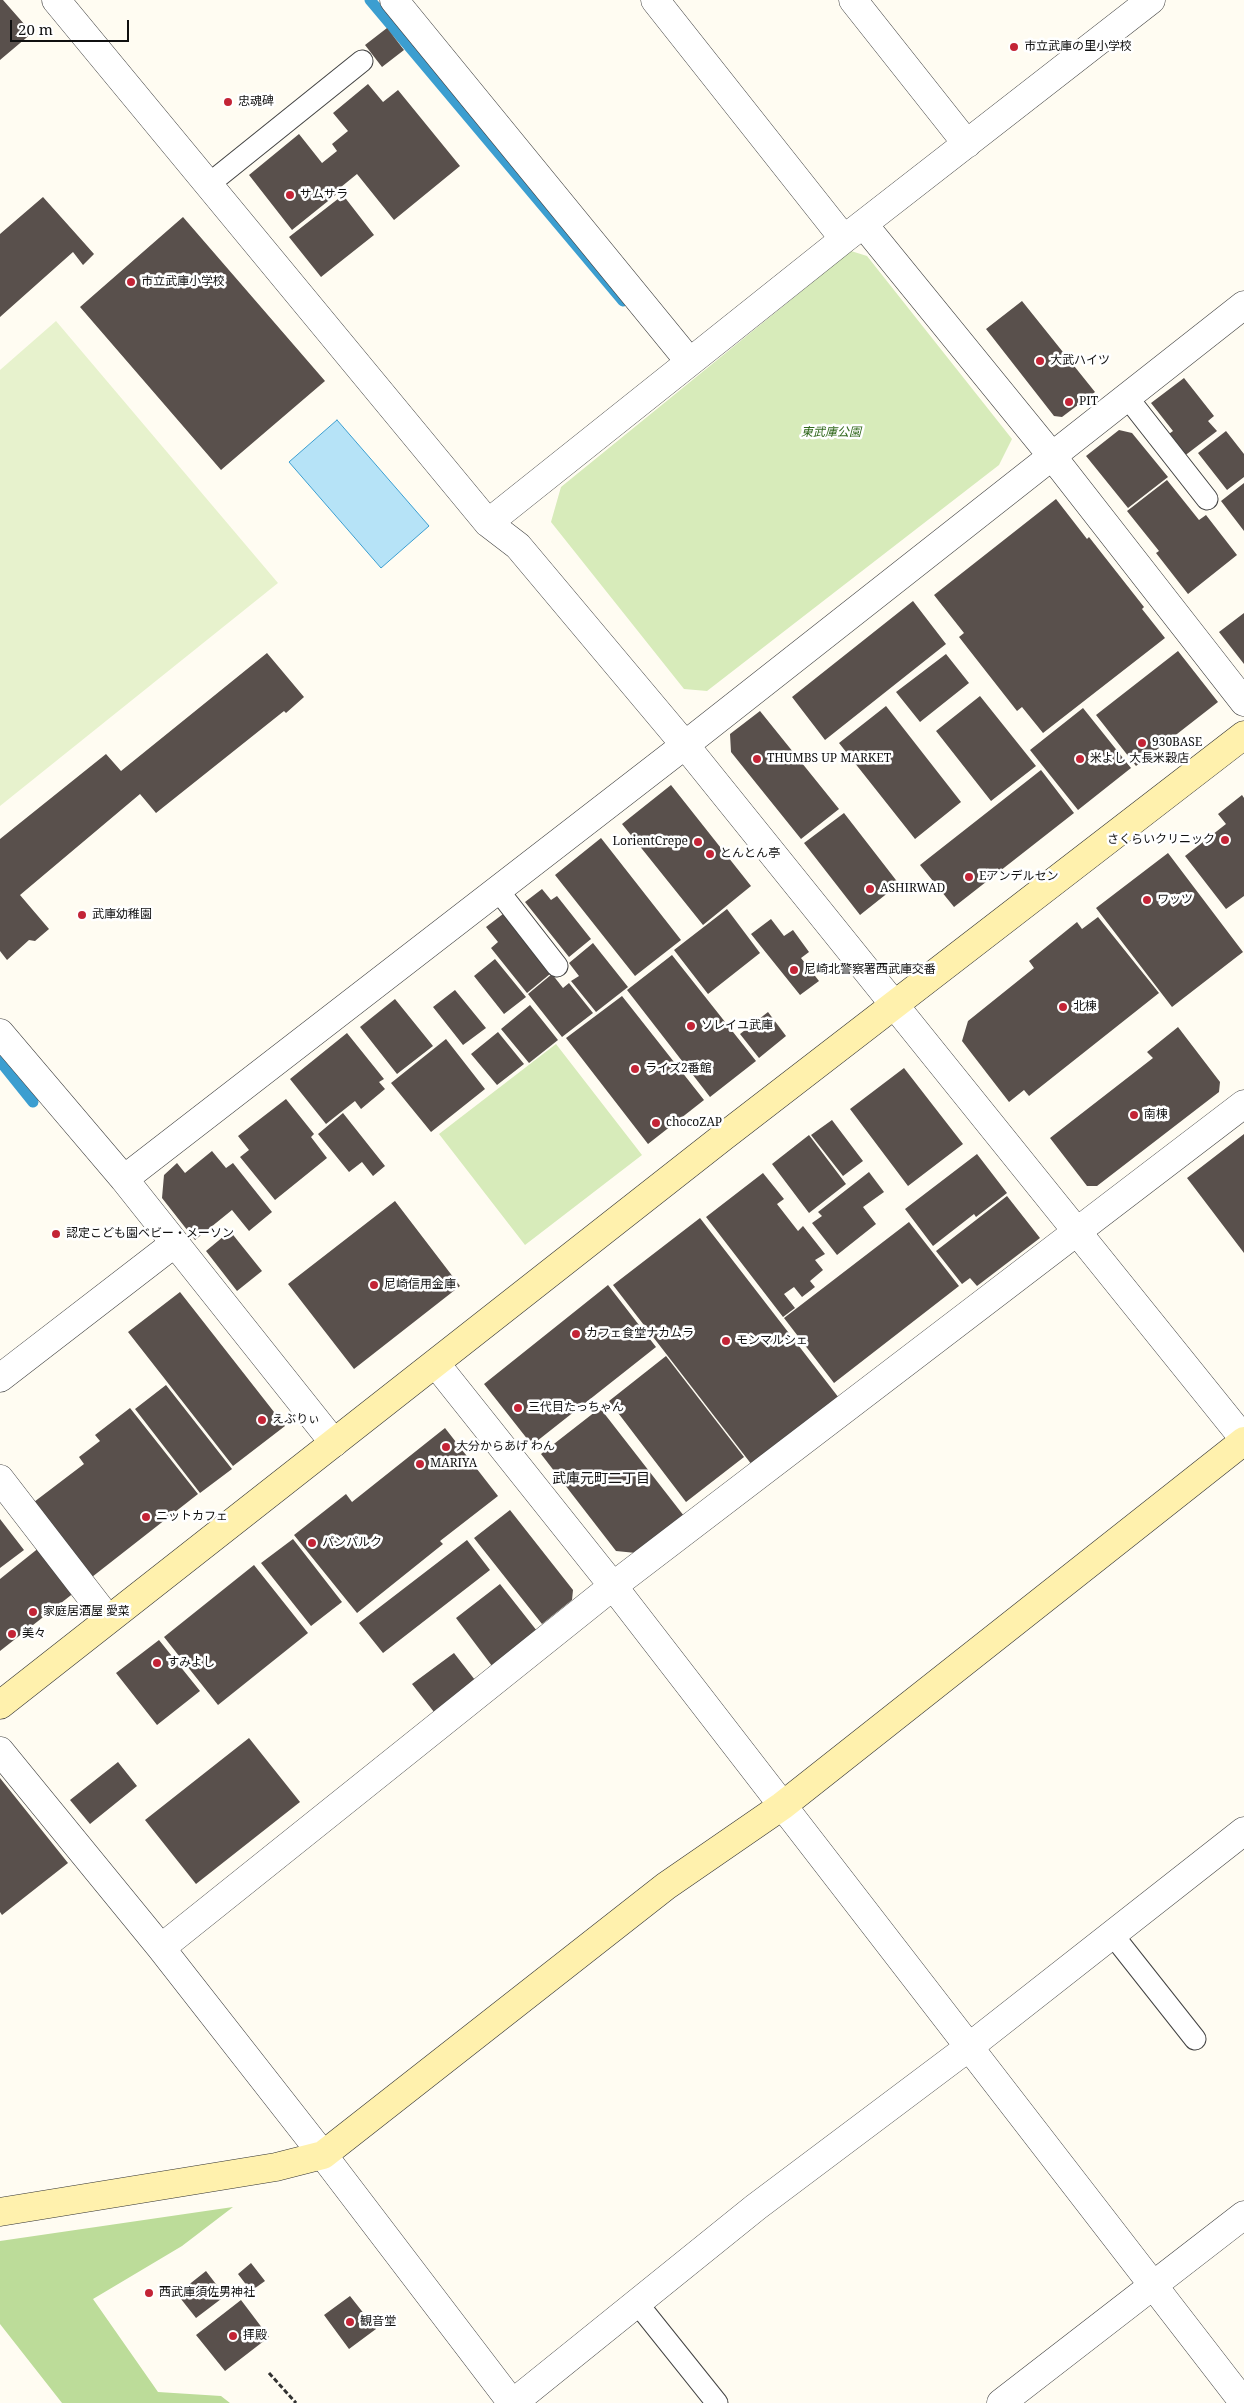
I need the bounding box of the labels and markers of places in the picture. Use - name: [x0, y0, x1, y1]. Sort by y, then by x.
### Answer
- place label: 市立武庫の里小学校: [1024, 40, 1132, 54]
- marker: 市立武庫の里小学校: [1008, 41, 1020, 53]
- place label: 忠魂碑: [238, 95, 274, 109]
- marker: 忠魂碑: [222, 96, 234, 108]
- place label: サムサラ: [300, 188, 348, 202]
- marker: サムサラ: [284, 189, 296, 201]
- place label: 市立武庫小学校: [141, 275, 225, 289]
- marker: 市立武庫小学校: [125, 276, 137, 288]
- place label: 大武ハイツ: [1050, 354, 1110, 368]
- marker: 大武ハイツ: [1034, 355, 1046, 367]
- place label: PIT: [1079, 395, 1098, 409]
- marker: PIT: [1063, 396, 1075, 408]
- place label: 930BASE: [1152, 736, 1202, 750]
- marker: 930BASE: [1136, 737, 1148, 749]
- place label: THUMBS UP MARKET: [767, 752, 891, 766]
- place label: 米よし 大長米穀店: [1090, 752, 1189, 766]
- marker: THUMBS UP MARKET: [751, 753, 763, 765]
- marker: 米よし 大長米穀店: [1074, 753, 1086, 765]
- place label: さくらいクリニック: [1107, 833, 1215, 847]
- marker: さくらいクリニック: [1219, 834, 1231, 846]
- place label: LorientCrepe: [612, 835, 688, 849]
- marker: LorientCrepe: [692, 836, 704, 848]
- place label: とんとん亭: [720, 847, 780, 861]
- marker: とんとん亭: [704, 848, 716, 860]
- place label: Eアンデルセン: [979, 870, 1058, 884]
- marker: Eアンデルセン: [963, 871, 975, 883]
- place label: ASHIRWAD: [880, 882, 945, 896]
- marker: ASHIRWAD: [864, 883, 876, 895]
- place label: ワッツ: [1157, 893, 1193, 907]
- marker: ワッツ: [1141, 894, 1153, 906]
- place label: 武庫幼稚園: [92, 908, 152, 922]
- marker: 武庫幼稚園: [76, 909, 88, 921]
- place label: 尼崎北警察署西武庫交番: [804, 963, 936, 977]
- marker: 尼崎北警察署西武庫交番: [788, 964, 800, 976]
- place label: 北棟: [1073, 1000, 1097, 1014]
- marker: 北棟: [1057, 1001, 1069, 1013]
- place label: ソレイユ武庫: [701, 1019, 773, 1033]
- marker: ソレイユ武庫: [685, 1020, 697, 1032]
- place label: ライズ2番館: [645, 1062, 712, 1076]
- marker: ライズ2番館: [629, 1063, 641, 1075]
- place label: 南棟: [1144, 1108, 1168, 1122]
- marker: 南棟: [1128, 1109, 1140, 1121]
- place label: chocoZAP: [666, 1116, 722, 1130]
- marker: chocoZAP: [650, 1117, 662, 1129]
- place label: 認定こども園ベビー・メーソン: [66, 1227, 234, 1241]
- marker: 認定こども園ベビー・メーソン: [50, 1228, 62, 1240]
- place label: 尼崎信用金庫: [384, 1278, 456, 1292]
- marker: 尼崎信用金庫: [368, 1279, 380, 1291]
- place label: カフェ食堂ナカムラ: [586, 1327, 694, 1341]
- marker: カフェ食堂ナカムラ: [570, 1328, 582, 1340]
- place label: モンマルシェ: [736, 1334, 808, 1348]
- marker: モンマルシェ: [720, 1335, 732, 1347]
- place label: 三代目たっちゃん: [528, 1401, 624, 1415]
- marker: 三代目たっちゃん: [512, 1402, 524, 1414]
- place label: えぶりぃ: [272, 1413, 320, 1427]
- marker: えぶりぃ: [256, 1414, 268, 1426]
- place label: 大分からあげ わん: [456, 1440, 555, 1454]
- marker: 大分からあげ わん: [440, 1441, 452, 1453]
- place label: MARIYA: [430, 1457, 477, 1471]
- marker: MARIYA: [414, 1458, 426, 1470]
- place label: ニットカフェ: [156, 1510, 228, 1524]
- marker: ニットカフェ: [140, 1511, 152, 1523]
- place label: パンパルク: [322, 1536, 382, 1550]
- marker: パンパルク: [306, 1537, 318, 1549]
- place label: 家庭居酒屋 愛菜: [43, 1605, 130, 1619]
- marker: 家庭居酒屋 愛菜: [27, 1606, 39, 1618]
- place label: 美々: [22, 1627, 46, 1641]
- marker: 美々: [6, 1628, 18, 1640]
- place label: すみよし: [167, 1656, 215, 1670]
- marker: すみよし: [151, 1657, 163, 1669]
- place label: 西武庫須佐男神社: [159, 2286, 255, 2300]
- marker: 西武庫須佐男神社: [143, 2287, 155, 2299]
- place label: 観音堂: [360, 2315, 396, 2329]
- marker: 観音堂: [344, 2316, 356, 2328]
- place label: 拝殿: [243, 2329, 267, 2343]
- marker: 拝殿: [227, 2330, 239, 2342]

